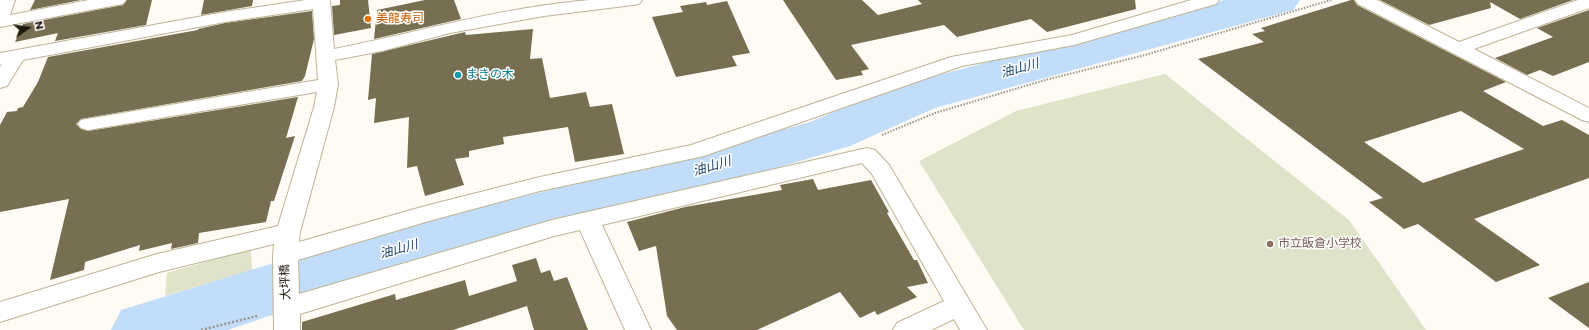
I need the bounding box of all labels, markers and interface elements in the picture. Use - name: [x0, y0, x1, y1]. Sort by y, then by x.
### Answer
- north arrow: [8, 8, 48, 48]
- place label: 美龍寿司: [376, 12, 424, 26]
- marker: 美龍寿司: [363, 14, 373, 24]
- text: N: [31, 19, 48, 31]
- water label: 油山川: [999, 56, 1041, 82]
- place label: まきの木: [466, 68, 514, 82]
- marker: まきの木: [453, 70, 463, 80]
- water label: 油山川: [691, 154, 733, 180]
- water label: 油山川: [378, 237, 420, 263]
- place label: 市立飯倉小学校: [1278, 237, 1362, 251]
- marker: 市立飯倉小学校: [1265, 239, 1275, 249]
- street label: 大坪橋: [278, 264, 294, 300]

